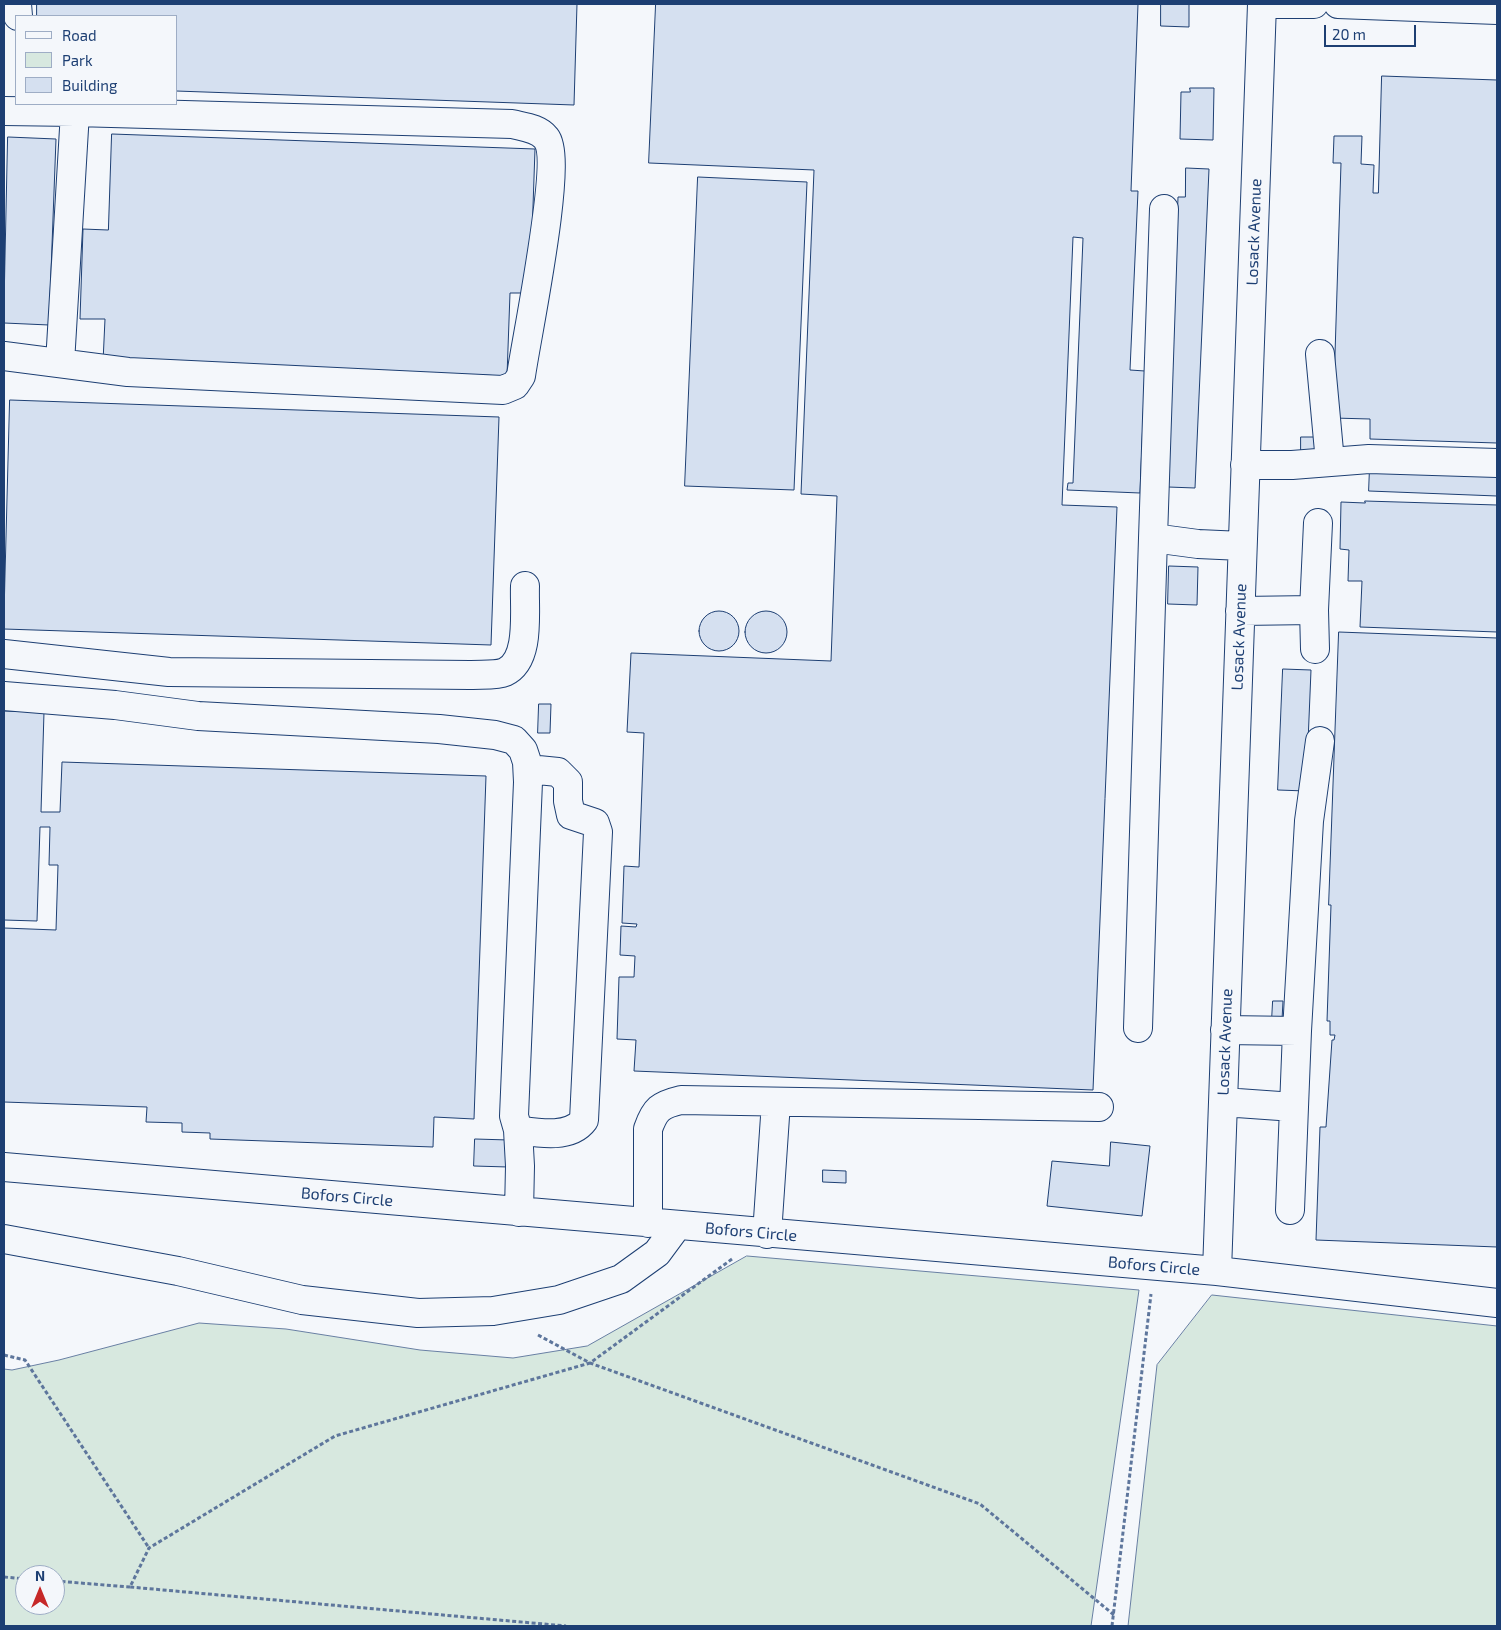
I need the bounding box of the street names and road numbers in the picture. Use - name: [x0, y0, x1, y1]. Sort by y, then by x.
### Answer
- street label: Losack Avenue: [1243, 178, 1265, 286]
- street label: Losack Avenue: [1228, 583, 1250, 691]
- street label: Losack Avenue: [1214, 988, 1236, 1096]
- street label: Bofors Circle: [300, 1183, 394, 1211]
- street label: Bofors Circle: [704, 1218, 798, 1246]
- street label: Bofors Circle: [1107, 1252, 1201, 1280]

